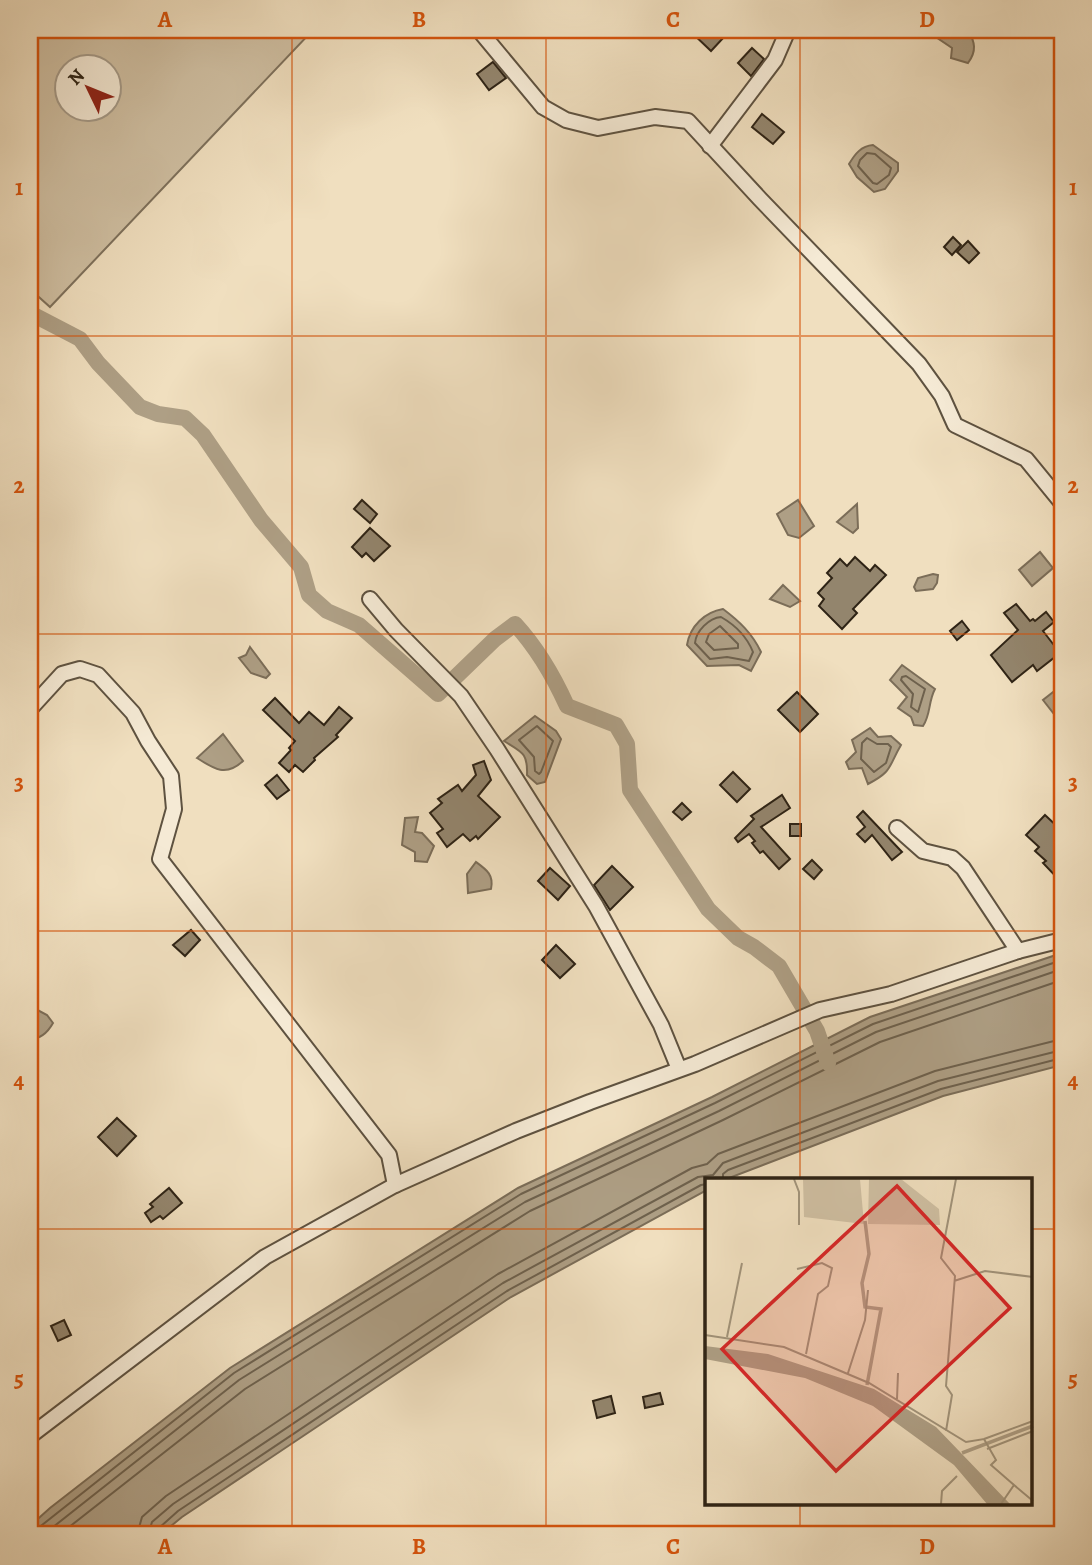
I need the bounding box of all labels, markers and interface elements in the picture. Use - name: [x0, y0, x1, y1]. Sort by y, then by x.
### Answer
- text: A: [157, 4, 173, 35]
- text: B: [412, 4, 426, 35]
- text: C: [666, 4, 680, 35]
- text: D: [919, 4, 935, 35]
- north arrow: [52, 52, 122, 122]
- text: N: [62, 63, 91, 91]
- text: 1: [15, 172, 23, 203]
- text: 1: [1069, 172, 1077, 203]
- text: 2: [13, 470, 25, 501]
- text: 2: [1067, 470, 1079, 501]
- text: 3: [14, 767, 24, 798]
- text: 3: [1068, 767, 1078, 798]
- text: 4: [14, 1065, 25, 1096]
- text: 4: [1068, 1065, 1079, 1096]
- inset map: [705, 1178, 1032, 1506]
- text: 5: [14, 1363, 24, 1394]
- text: 5: [1068, 1363, 1078, 1394]
- text: A: [157, 1531, 173, 1562]
- text: B: [412, 1531, 426, 1562]
- text: C: [666, 1531, 680, 1562]
- text: D: [919, 1531, 935, 1562]

